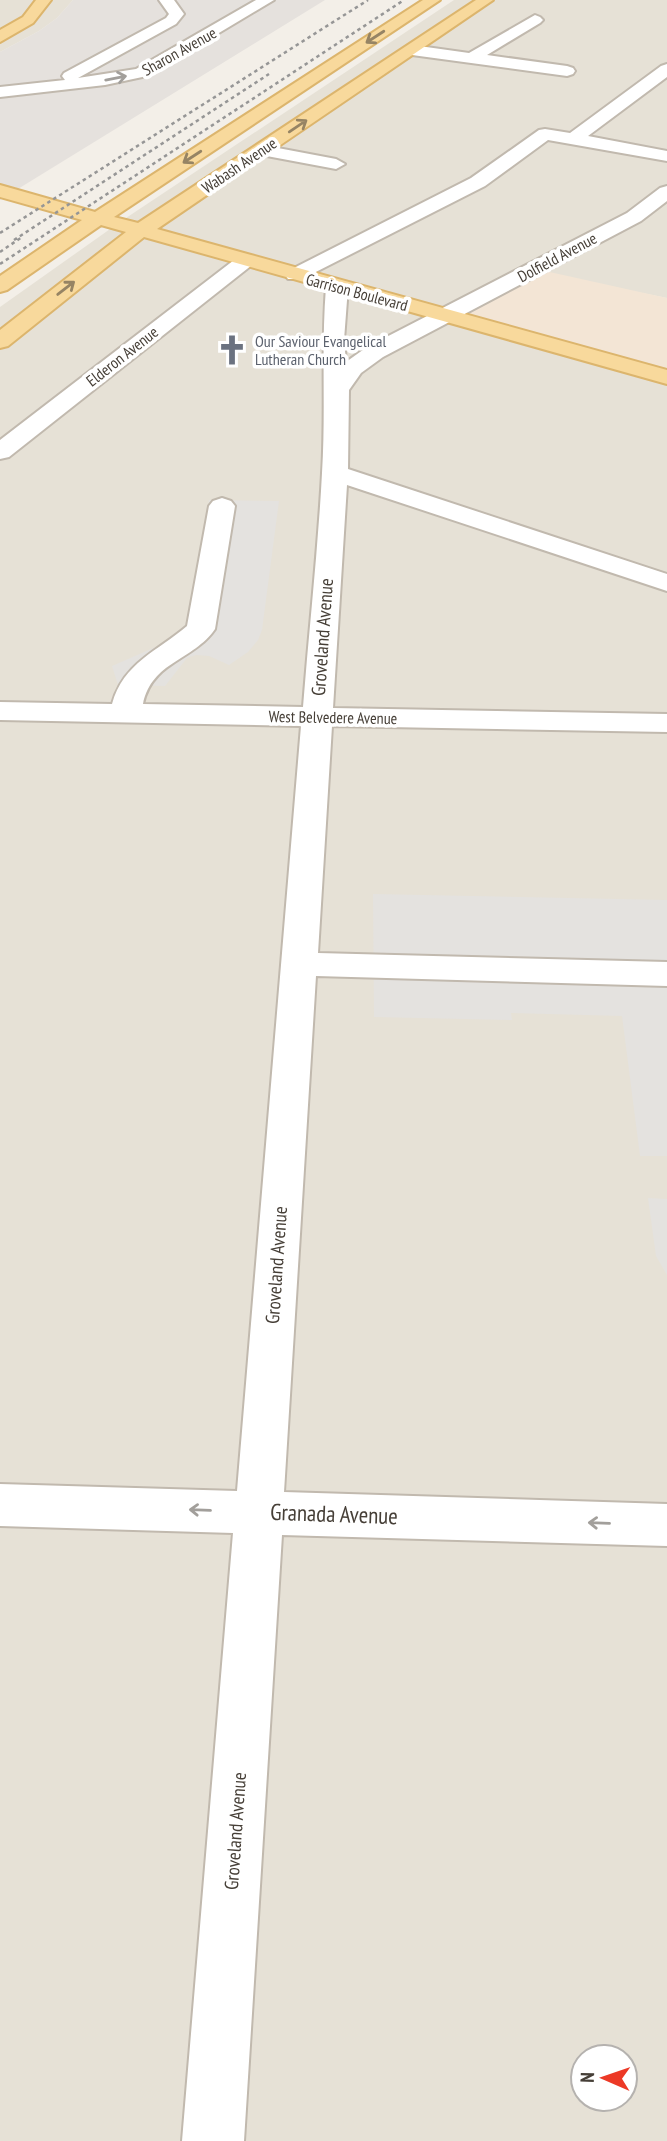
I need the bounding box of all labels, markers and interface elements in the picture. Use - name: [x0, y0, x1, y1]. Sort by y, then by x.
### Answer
- street label: Sharon Avenue: [138, 22, 220, 80]
- one-way arrow: [366, 31, 386, 45]
- one-way arrow: [104, 71, 127, 84]
- one-way arrow: [288, 119, 307, 133]
- street label: Wabash Avenue: [198, 133, 280, 197]
- one-way arrow: [183, 150, 203, 164]
- street label: Dolfield Avenue: [514, 228, 600, 286]
- street label: Garrison Boulevard: [304, 269, 410, 315]
- one-way arrow: [57, 281, 75, 296]
- street label: Elderon Avenue: [82, 322, 162, 390]
- place label: Our Saviour Evangelical Lutheran Church: [255, 331, 386, 369]
- church icon: Our Saviour Evangelical Lutheran Church: [215, 333, 249, 367]
- street label: Groveland Avenue: [306, 577, 338, 697]
- street label: West Belvedere Avenue: [269, 706, 397, 728]
- street label: Groveland Avenue: [260, 1205, 292, 1325]
- street label: Granada Avenue: [270, 1497, 398, 1530]
- one-way arrow: [189, 1503, 212, 1516]
- one-way arrow: [588, 1516, 611, 1529]
- street label: Groveland Avenue: [219, 1771, 251, 1891]
- north arrow: [569, 2043, 639, 2113]
- text: N: [575, 2072, 599, 2083]

